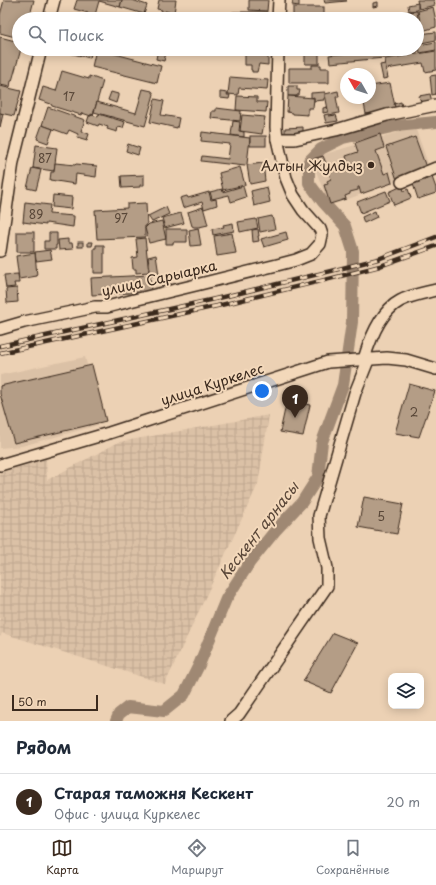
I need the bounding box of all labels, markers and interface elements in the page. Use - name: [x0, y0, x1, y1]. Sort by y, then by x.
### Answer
- search box: [12, 12, 424, 56]
- icon: search: [26, 23, 48, 45]
- text: Поиск: [58, 23, 104, 46]
- north arrow: [340, 68, 376, 104]
- house number: 17: [63, 87, 75, 105]
- house number: 87: [38, 149, 52, 167]
- place label: Алтын Жулдыз: [261, 155, 363, 176]
- marker: Алтын Жулдыз: [366, 160, 376, 170]
- house number: 89: [29, 205, 43, 223]
- house number: 97: [114, 209, 128, 227]
- street label: улица Сарыарка: [99, 254, 219, 301]
- street label: улица Куркелес: [158, 357, 267, 411]
- your location: [252, 381, 272, 401]
- pin: 1: [282, 385, 308, 418]
- house number: 2: [410, 403, 418, 421]
- water label: Кескент арнасы: [213, 476, 304, 584]
- house number: 5: [377, 507, 385, 525]
- map controls: [388, 673, 424, 709]
- button: layers: [388, 673, 424, 709]
- scale bar: [12, 693, 98, 712]
- text: 50 m: [18, 693, 47, 710]
- text: Рядом: [16, 734, 71, 760]
- text: Старая таможня Кескент: [54, 781, 253, 804]
- text: 1: [26, 792, 32, 811]
- text: 20 m: [386, 792, 420, 811]
- text: Офис · улица Куркелес: [54, 804, 200, 823]
- tab: Карта: [46, 837, 79, 878]
- tab: Маршрут: [171, 837, 223, 878]
- tab: Сохранённые: [316, 837, 390, 878]

